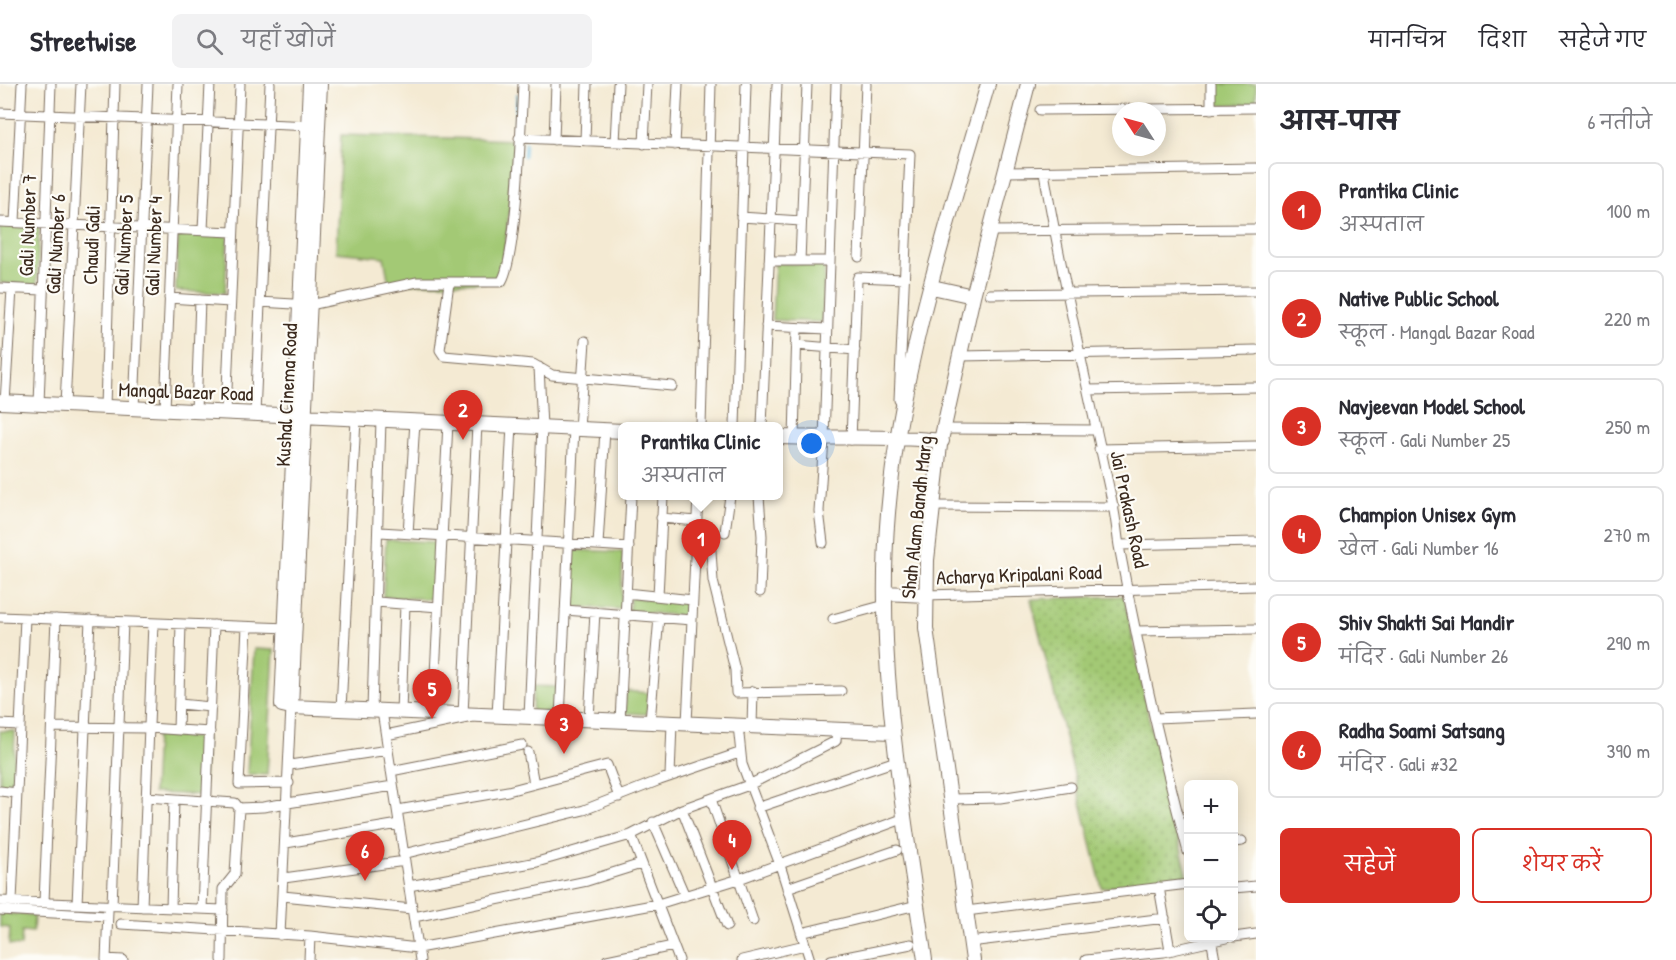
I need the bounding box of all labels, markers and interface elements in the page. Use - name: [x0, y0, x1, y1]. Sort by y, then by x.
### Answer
- search box: [172, 14, 592, 68]
- text: Streetwise: [30, 22, 136, 60]
- text: यहाँ खोजें: [241, 24, 335, 54]
- icon: search: [193, 25, 226, 58]
- text: मानचित्र: [1369, 25, 1446, 54]
- text: दिशा: [1479, 25, 1526, 54]
- text: सहेजे गए: [1559, 25, 1646, 54]
- north arrow: [1112, 102, 1166, 156]
- text: आस-पास: [1280, 103, 1399, 138]
- text: 6 नतीजे: [1588, 108, 1652, 135]
- street label: Gali Number 7: [12, 173, 42, 277]
- text: Prantika Clinic: [1339, 175, 1458, 205]
- street label: Gali Number 6: [39, 193, 71, 295]
- street label: Gali Number 5: [107, 193, 139, 296]
- street label: Gali Number 4: [138, 196, 168, 296]
- text: 1: [1298, 197, 1305, 224]
- text: 100 m: [1607, 197, 1650, 224]
- street label: Chaudi Gali: [76, 205, 106, 285]
- text: अस्पताल: [1339, 210, 1424, 237]
- text: Native Public School: [1339, 283, 1499, 313]
- text: 2: [1297, 305, 1306, 332]
- text: 220 m: [1604, 305, 1650, 332]
- text: स्कूल · Mangal Bazar Road: [1339, 318, 1535, 345]
- street label: Kushal Cinema Road: [269, 322, 303, 467]
- street label: Mangal Bazar Road: [118, 375, 254, 407]
- pin: 2: [444, 390, 482, 440]
- text: Navjeevan Model School: [1339, 391, 1525, 421]
- text: 3: [1297, 413, 1306, 440]
- text: 250 m: [1605, 413, 1650, 440]
- popup: [618, 422, 783, 500]
- text: Prantika Clinic: [641, 426, 760, 456]
- text: स्कूल · Gali Number 25: [1339, 426, 1510, 453]
- your location: [797, 429, 826, 458]
- street label: Shah Alam Bandh Marg: [894, 434, 938, 600]
- street label: Jai Prakash Road: [1104, 448, 1156, 570]
- text: अस्पताल: [641, 461, 726, 488]
- text: Champion Unisex Gym: [1339, 499, 1516, 529]
- pin: 1: [682, 520, 720, 569]
- text: 4: [1298, 521, 1305, 548]
- text: 270 m: [1604, 521, 1650, 548]
- text: खेल · Gali Number 16: [1339, 534, 1499, 561]
- street label: Acharya Kripalani Road: [936, 558, 1102, 590]
- text: Shiv Shakti Sai Mandir: [1339, 607, 1514, 637]
- text: 5: [1297, 629, 1306, 656]
- text: 290 m: [1606, 629, 1650, 656]
- text: मंदिर · Gali Number 26: [1339, 642, 1508, 669]
- pin: 5: [412, 670, 452, 719]
- pin: 3: [544, 704, 584, 754]
- text: Radha Soami Satsang: [1339, 715, 1505, 745]
- text: 6: [1298, 737, 1305, 764]
- text: 390 m: [1607, 737, 1650, 764]
- text: मंदिर · Gali #32: [1339, 750, 1458, 777]
- map controls: [1184, 780, 1238, 942]
- button: +: [1184, 780, 1238, 834]
- pin: 4: [712, 820, 752, 870]
- button: सहेजें: [1280, 828, 1460, 903]
- button: शेयर करें: [1472, 828, 1652, 903]
- pin: 6: [346, 832, 385, 881]
- button: −: [1184, 834, 1238, 888]
- button: locate: [1184, 888, 1238, 942]

